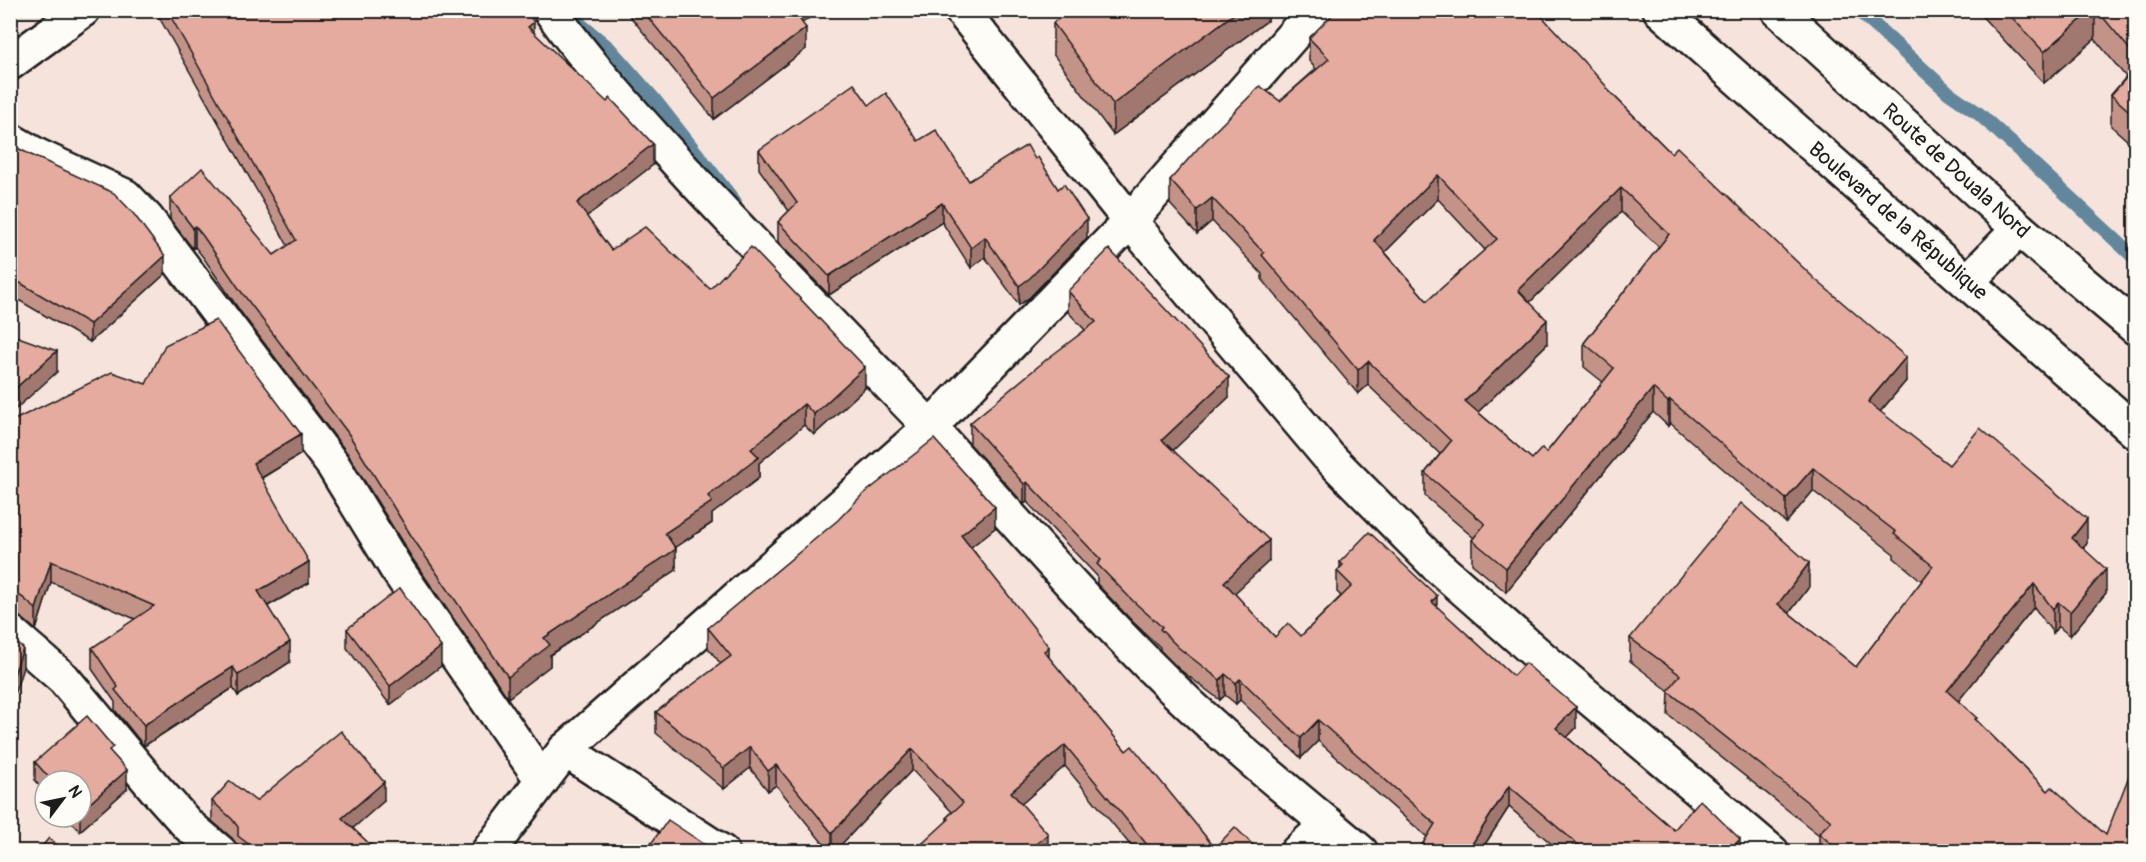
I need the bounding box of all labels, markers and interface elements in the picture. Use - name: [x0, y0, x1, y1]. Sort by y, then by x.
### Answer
- street label: Route de Douala Nord: [1876, 97, 2036, 245]
- street label: Boulevard de la République: [1803, 136, 1994, 307]
- north arrow: [33, 769, 93, 829]
- text: N: [64, 782, 86, 802]

